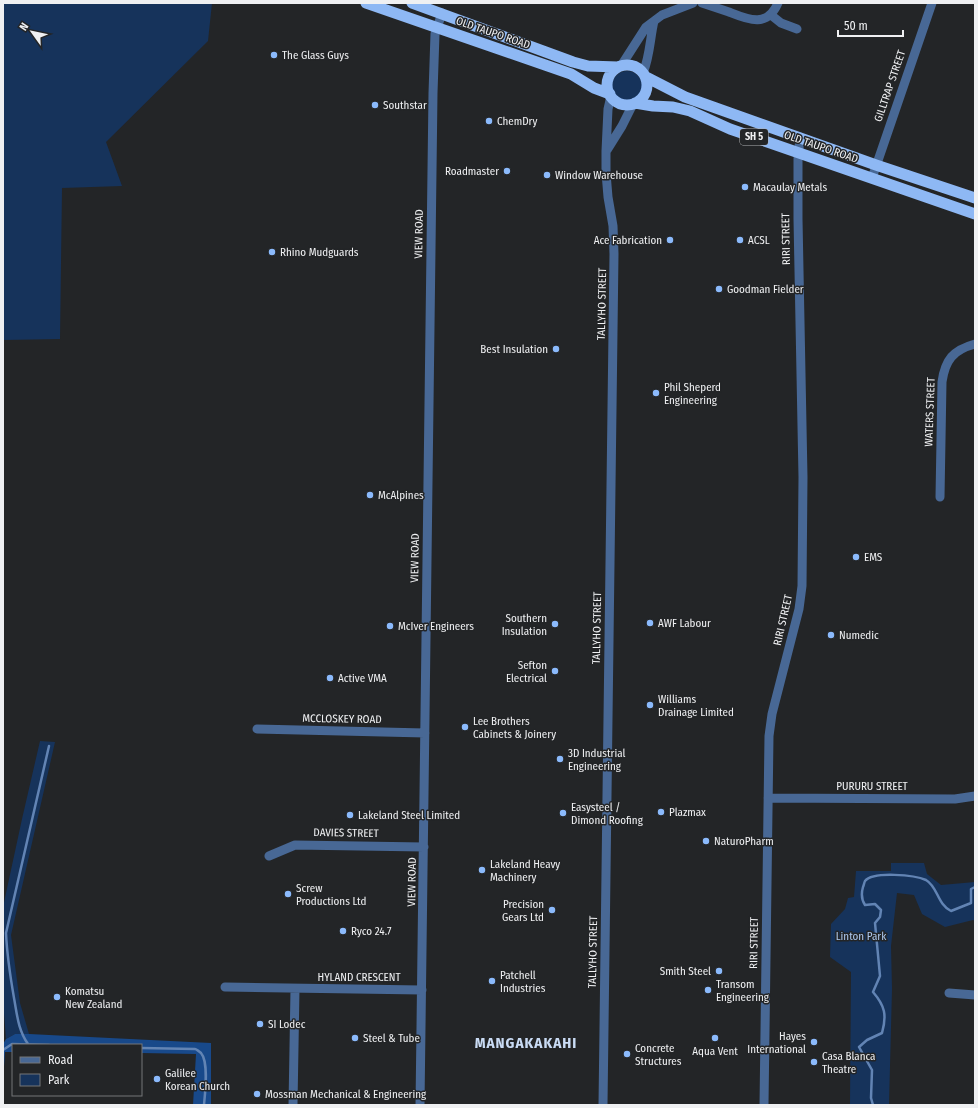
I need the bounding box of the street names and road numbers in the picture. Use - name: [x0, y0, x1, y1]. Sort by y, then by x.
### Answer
- street label: OLD TAUPO ROAD: [454, 14, 532, 52]
- street label: GILLTRAP STREET: [872, 48, 909, 124]
- street label: OLD TAUPO ROAD: [782, 128, 860, 166]
- road number: SH 5: [740, 129, 768, 145]
- street label: VIEW ROAD: [412, 209, 426, 259]
- street label: RIRI STREET: [779, 212, 793, 265]
- street label: TALLYHO STREET: [595, 267, 609, 340]
- street label: WATERS STREET: [922, 376, 938, 447]
- street label: VIEW ROAD: [408, 533, 422, 583]
- street label: TALLYHO STREET: [590, 591, 604, 664]
- street label: RIRI STREET: [771, 592, 795, 647]
- street label: MCCLOSKEY ROAD: [302, 712, 382, 726]
- street label: PURURU STREET: [836, 780, 909, 793]
- street label: DAVIES STREET: [313, 826, 380, 840]
- street label: VIEW ROAD: [405, 857, 419, 907]
- street label: TALLYHO STREET: [586, 915, 600, 988]
- street label: RIRI STREET: [747, 916, 761, 969]
- street label: HYLAND CRESCENT: [317, 971, 401, 984]

